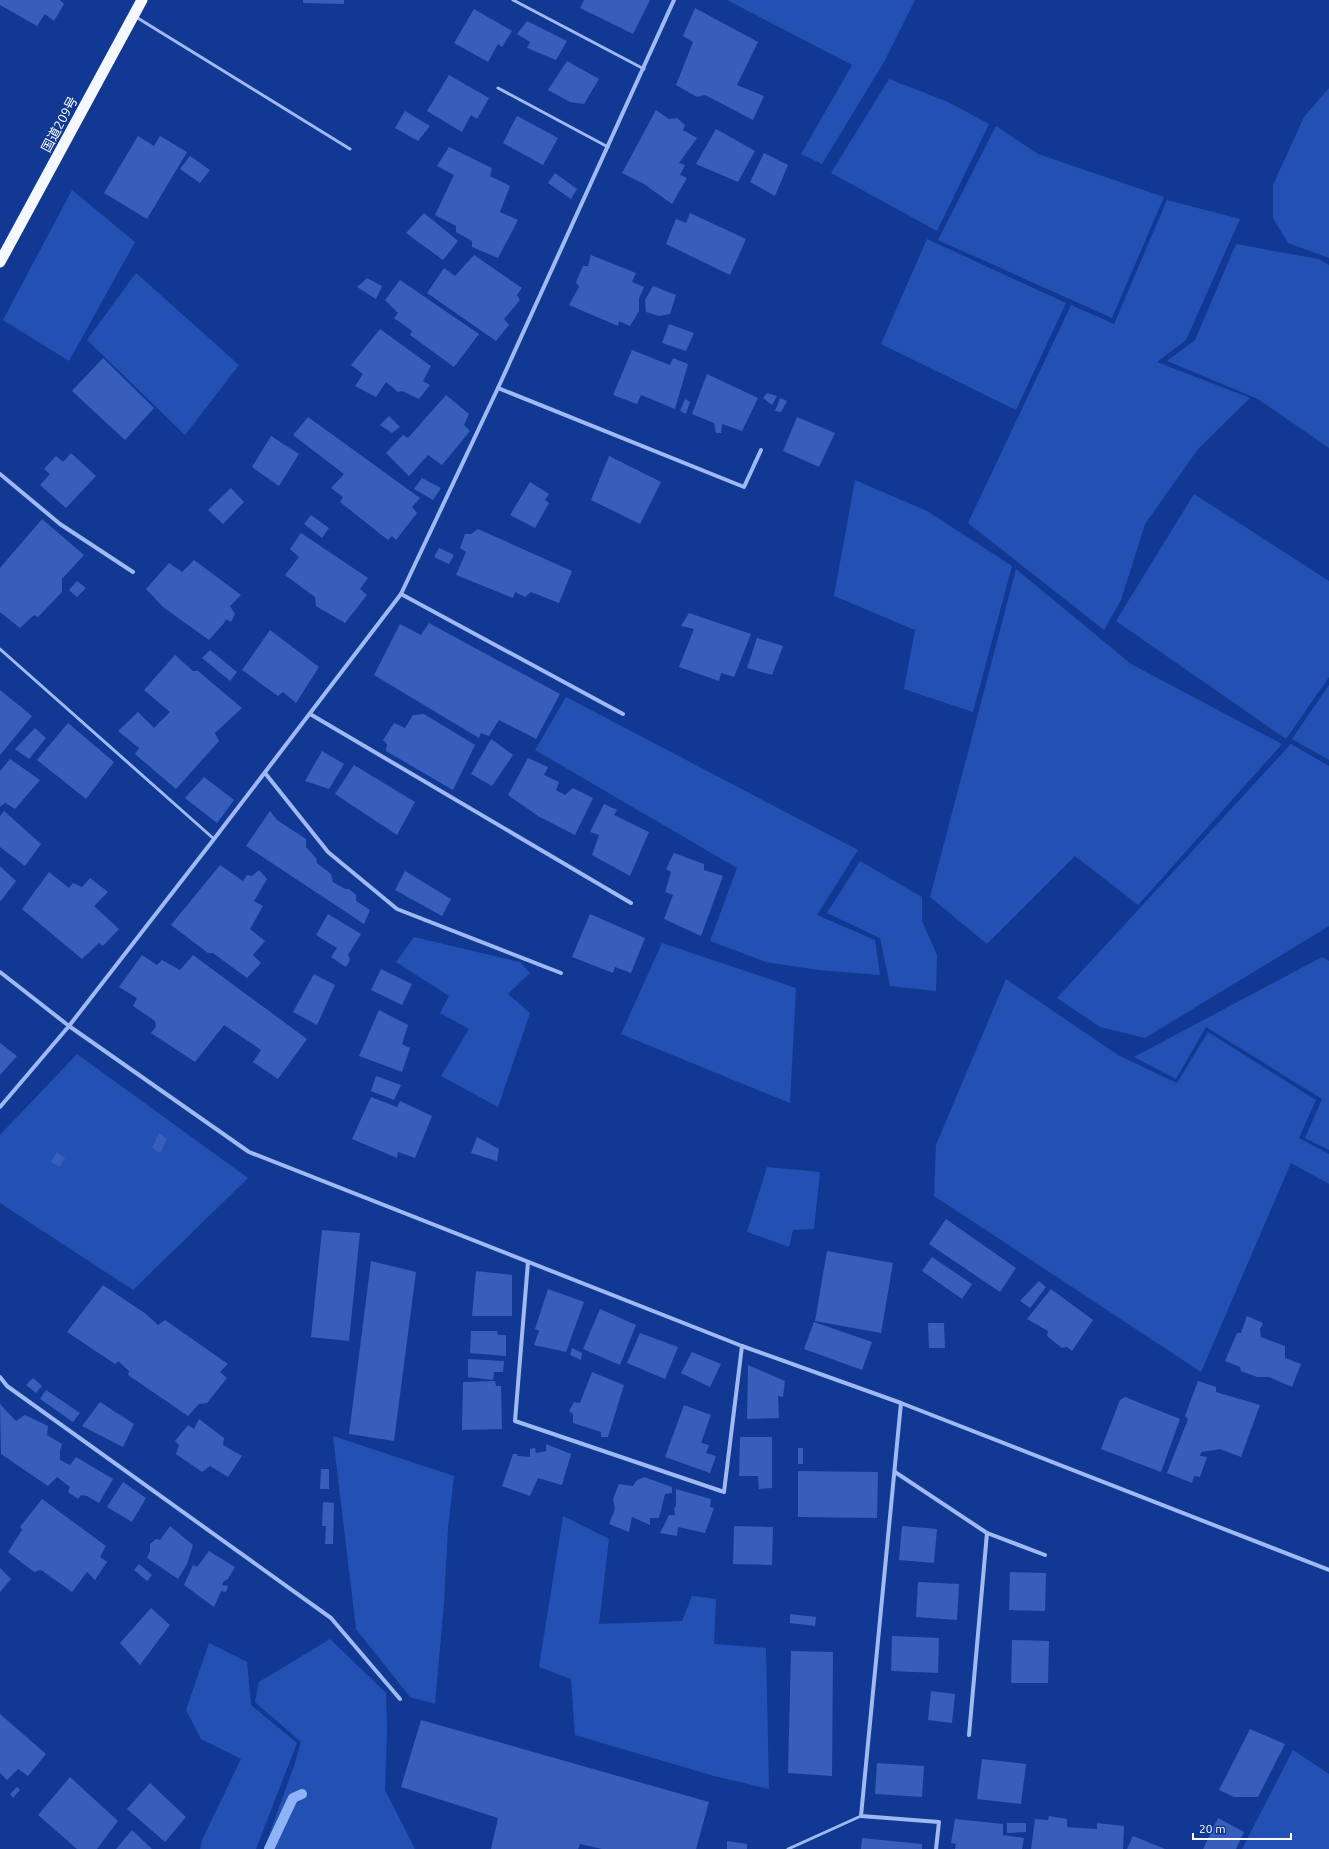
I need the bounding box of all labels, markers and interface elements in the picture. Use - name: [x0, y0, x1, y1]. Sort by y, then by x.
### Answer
- street label: 国道209号: [39, 94, 79, 154]
- scale bar: [1193, 1815, 1291, 1841]
- text: 20 m: [1199, 1822, 1226, 1835]

